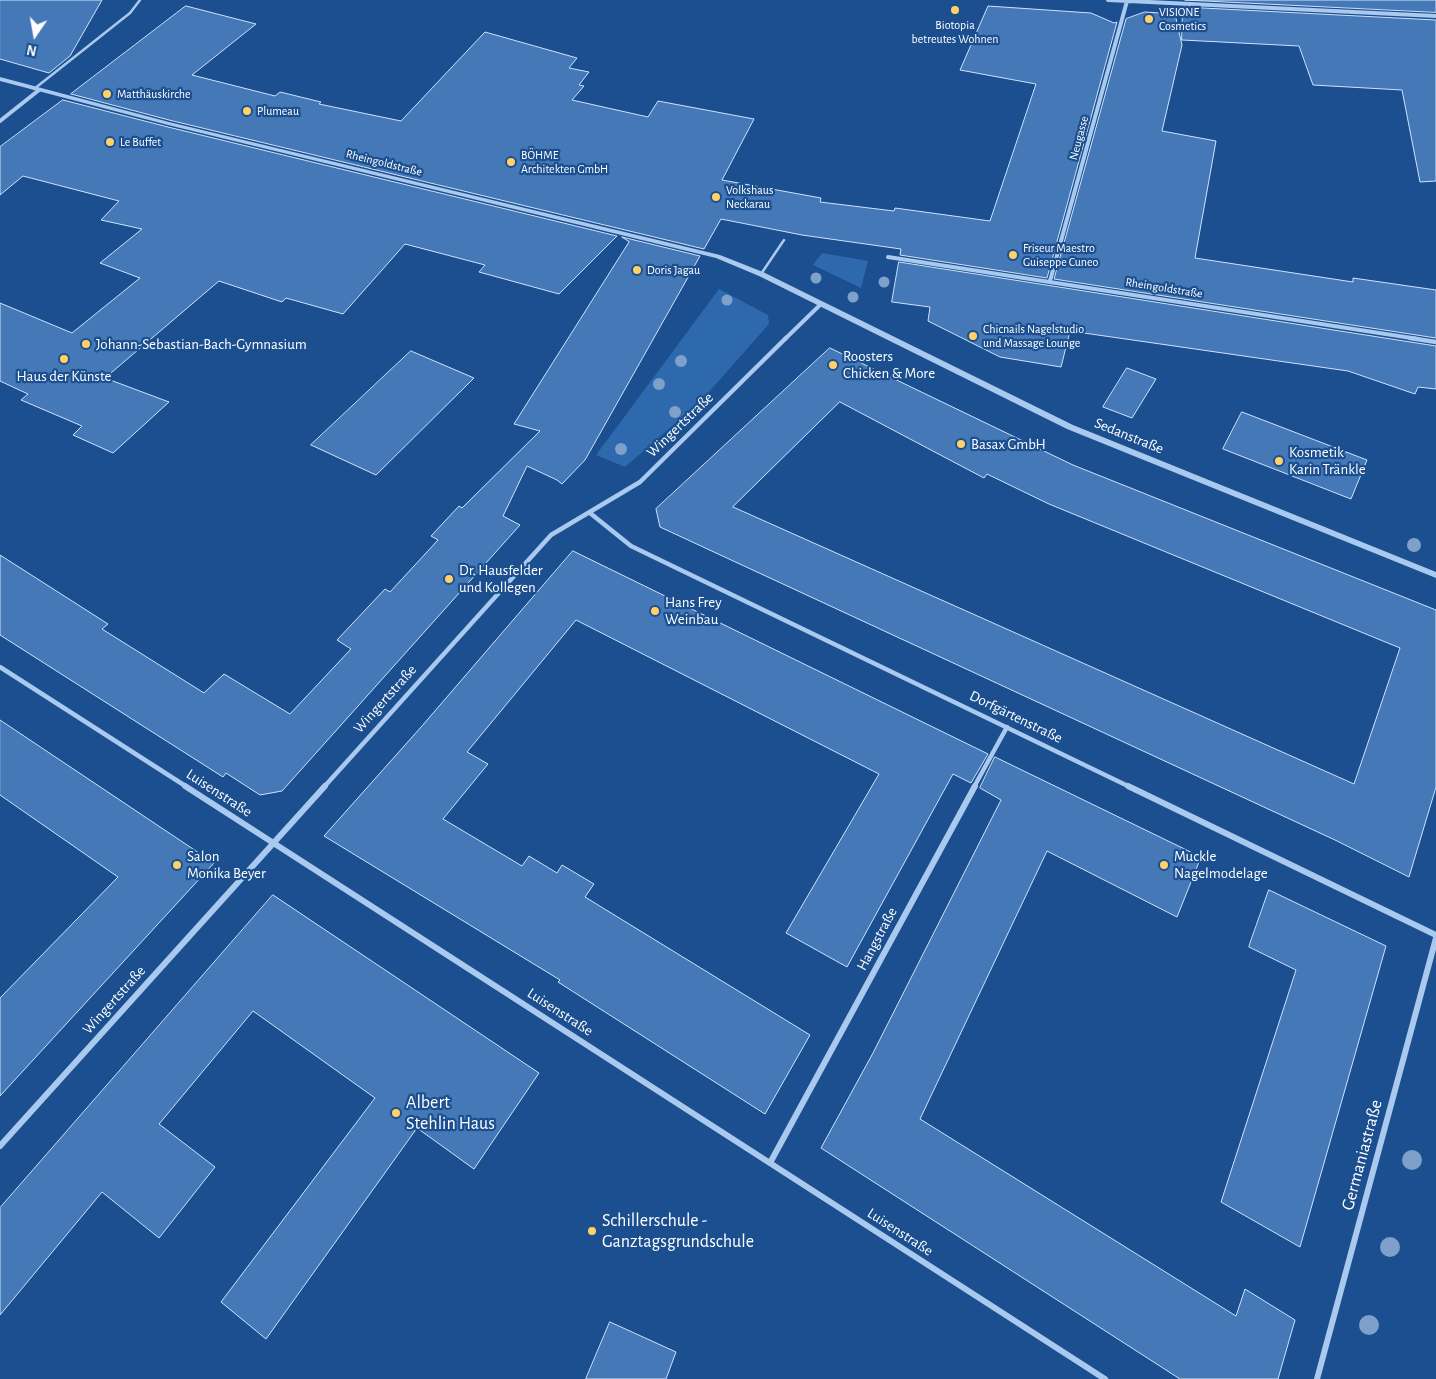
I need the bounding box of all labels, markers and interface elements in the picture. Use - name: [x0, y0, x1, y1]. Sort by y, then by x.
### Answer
- marker: Biotopia betreutes Wohnen: [949, 4, 961, 16]
- place label: VISIONE Cosmetics: [1159, 5, 1206, 33]
- north arrow: [10, 10, 60, 60]
- marker: VISIONE Cosmetics: [1143, 13, 1155, 25]
- place label: Biotopia betreutes Wohnen: [912, 18, 998, 46]
- text: N: [26, 42, 38, 58]
- place label: Matthäuskirche: [117, 87, 191, 101]
- marker: Matthäuskirche: [101, 88, 113, 100]
- place label: Plumeau: [257, 104, 299, 118]
- marker: Plumeau: [241, 105, 253, 117]
- street label: Neugasse: [1066, 114, 1092, 162]
- place label: Le Buffet: [120, 135, 161, 149]
- marker: Le Buffet: [104, 136, 116, 148]
- street label: Rheingoldstraße: [344, 147, 424, 179]
- place label: BÖHME Architekten GmbH: [521, 148, 608, 176]
- marker: BÖHME Architekten GmbH: [505, 156, 517, 168]
- place label: Volkshaus Neckarau: [726, 183, 773, 211]
- marker: Volkshaus Neckarau: [710, 191, 722, 203]
- place label: Friseur Maestro Guiseppe Cuneo: [1023, 241, 1098, 269]
- marker: Friseur Maestro Guiseppe Cuneo: [1007, 249, 1019, 261]
- place label: Doris Jagau: [647, 263, 700, 277]
- marker: Doris Jagau: [631, 264, 643, 276]
- street label: Rheingoldstraße: [1124, 275, 1204, 301]
- place label: Chicnails Nagelstudio und Massage Lounge: [983, 322, 1084, 350]
- marker: Chicnails Nagelstudio und Massage Lounge: [967, 330, 979, 342]
- place label: Johann-Sebastian-Bach-Gymnasium: [96, 335, 307, 353]
- marker: Johann-Sebastian-Bach-Gymnasium: [80, 338, 92, 350]
- place label: Roosters Chicken & More: [843, 347, 935, 382]
- marker: Haus der Künste: [58, 353, 70, 365]
- marker: Roosters Chicken & More: [827, 359, 839, 371]
- place label: Haus der Künste: [17, 367, 111, 385]
- street label: Wingertstraße: [643, 389, 717, 461]
- street label: Sedanstraße: [1092, 414, 1166, 458]
- place label: Basax GmbH: [971, 435, 1046, 453]
- marker: Basax GmbH: [955, 438, 967, 450]
- place label: Kosmetik Karin Tränkle: [1289, 443, 1366, 478]
- marker: Kosmetik Karin Tränkle: [1273, 455, 1285, 467]
- place label: Dr. Hausfelder und Kollegen: [459, 561, 543, 596]
- marker: Dr. Hausfelder und Kollegen: [443, 573, 455, 585]
- place label: Hans Frey Weinbau: [665, 593, 722, 628]
- marker: Hans Frey Weinbau: [649, 605, 661, 617]
- street label: Wingertstraße: [350, 661, 420, 737]
- street label: Dorfgärtenstraße: [967, 687, 1065, 747]
- street label: Luisenstraße: [183, 765, 255, 821]
- place label: Salon Monika Beyer: [187, 847, 266, 882]
- place label: Muckle Nagelmodelage: [1174, 847, 1268, 882]
- marker: Salon Monika Beyer: [171, 859, 183, 871]
- marker: Muckle Nagelmodelage: [1158, 859, 1170, 871]
- street label: Hangstraße: [853, 904, 901, 974]
- street label: Wingertstraße: [79, 962, 149, 1038]
- street label: Luisenstraße: [524, 984, 596, 1040]
- place label: Albert Stehlin Haus: [406, 1092, 495, 1134]
- street label: Germaniastraße: [1337, 1097, 1387, 1213]
- marker: Albert Stehlin Haus: [390, 1107, 402, 1119]
- street label: Luisenstraße: [864, 1204, 936, 1260]
- place label: Schillerschule - Ganztagsgrundschule: [602, 1210, 754, 1252]
- marker: Schillerschule - Ganztagsgrundschule: [586, 1225, 598, 1237]

